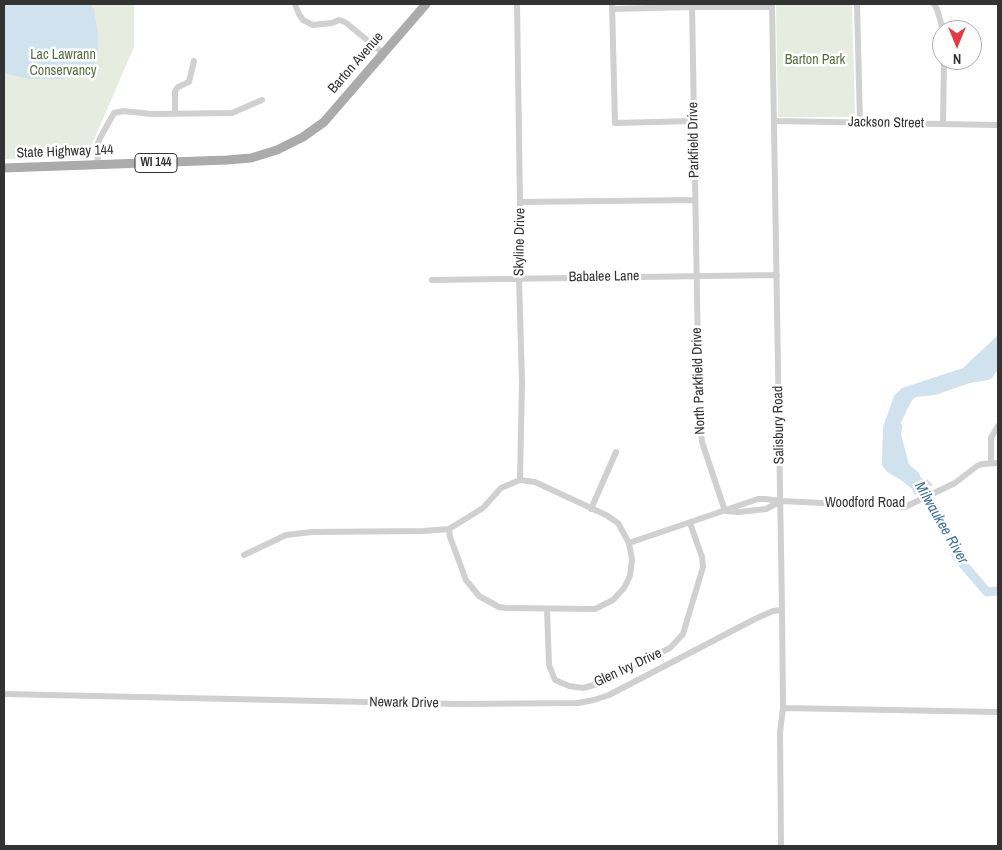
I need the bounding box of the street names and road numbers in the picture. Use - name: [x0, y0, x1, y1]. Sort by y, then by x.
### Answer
- street label: Barton Avenue: [325, 29, 387, 97]
- street label: Parkfield Drive: [685, 102, 703, 178]
- street label: Jackson Street: [848, 114, 924, 132]
- street label: State Highway 144: [16, 142, 114, 162]
- road number: WI 144: [135, 154, 177, 172]
- street label: Skyline Drive: [511, 208, 529, 276]
- street label: Babalee Lane: [568, 268, 640, 286]
- street label: North Parkfield Drive: [689, 327, 709, 435]
- street label: Salisbury Road: [770, 386, 788, 464]
- street label: Woodford Road: [825, 495, 905, 511]
- street label: Glen Ivy Drive: [591, 645, 665, 691]
- street label: Newark Drive: [369, 694, 439, 712]

